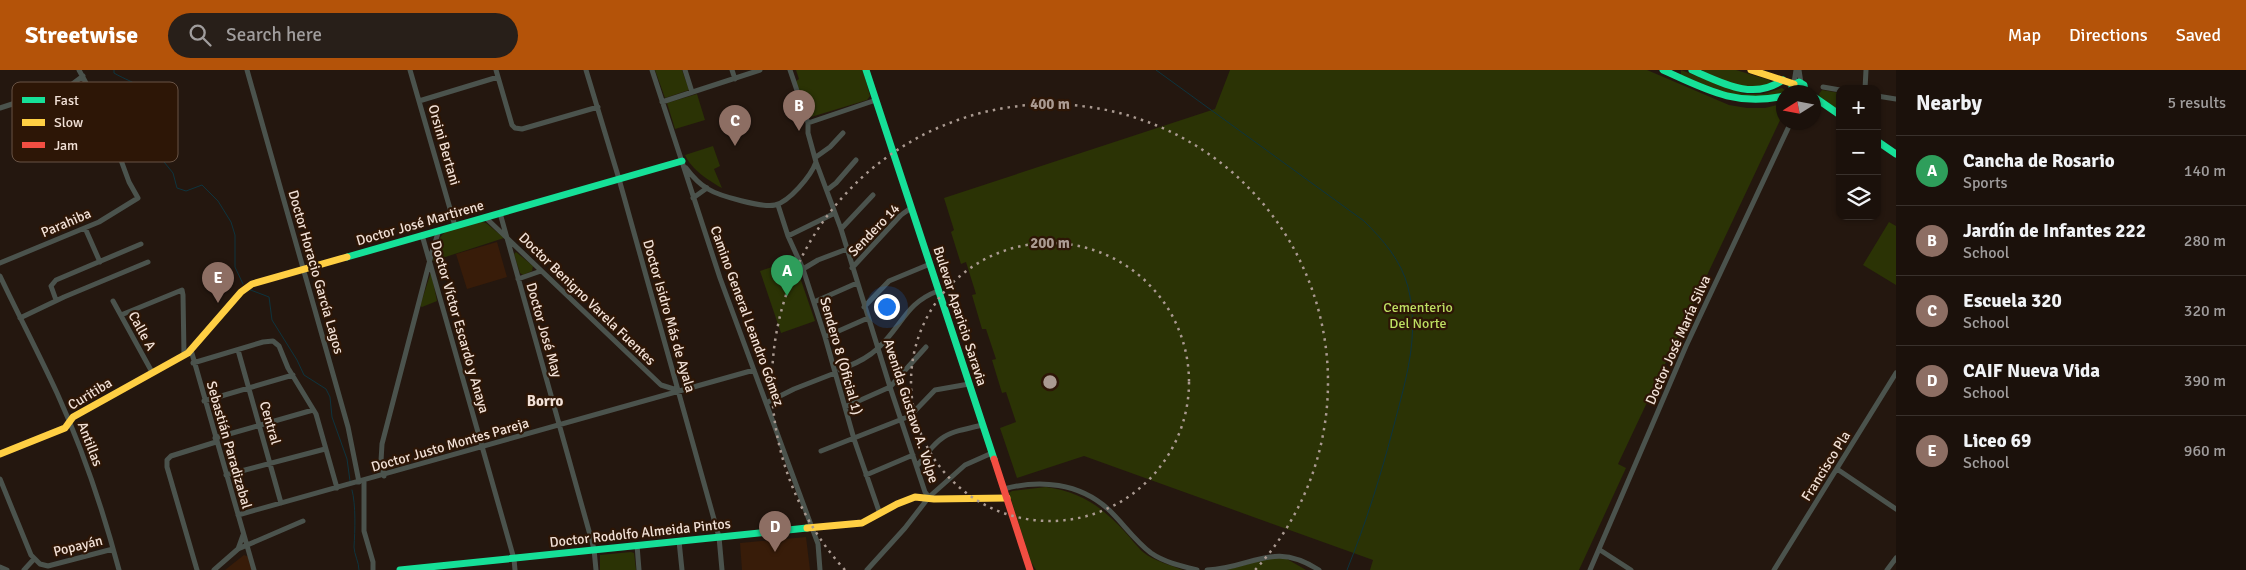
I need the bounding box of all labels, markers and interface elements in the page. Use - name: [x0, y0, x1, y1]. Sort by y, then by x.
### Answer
- search box: [168, 13, 518, 58]
- text: Streetwise: [25, 20, 138, 50]
- icon: search: [186, 21, 214, 49]
- text: Search here: [226, 23, 322, 47]
- text: Map: [2008, 24, 2041, 46]
- text: Directions: [2069, 24, 2148, 46]
- text: Saved: [2176, 24, 2221, 46]
- legend: [12, 82, 178, 162]
- north arrow: [1776, 85, 1821, 130]
- map controls: [1836, 85, 1881, 220]
- button: +: [1836, 85, 1881, 130]
- pin: B: [783, 90, 815, 131]
- text: Nearby: [1916, 90, 1982, 116]
- text: Fast: [54, 92, 79, 109]
- text: 5 results: [2167, 93, 2226, 113]
- text: 400 m: [1030, 95, 1070, 113]
- street label: Orsini Bertani: [424, 103, 464, 187]
- pin: C: [719, 105, 751, 146]
- text: Slow: [54, 114, 83, 131]
- button: −: [1836, 130, 1881, 175]
- text: Jam: [54, 137, 78, 154]
- text: Cancha de Rosario: [1963, 149, 2115, 173]
- text: A: [1927, 161, 1937, 181]
- text: 140 m: [2184, 161, 2226, 181]
- text: Sports: [1963, 173, 2008, 193]
- button: layers: [1836, 175, 1881, 220]
- street label: Doctor Horacio García Lagos: [284, 188, 348, 356]
- street label: Doctor José Martirene: [354, 197, 486, 249]
- street label: Sendero 14: [845, 200, 904, 260]
- street label: Parahiba: [38, 205, 94, 241]
- text: Jardín de Infantes 222: [1963, 219, 2146, 243]
- street label: Camino General Leandro Gómez: [706, 224, 788, 408]
- street label: Doctor Benigno Varela Fuentes: [515, 229, 659, 369]
- text: B: [1927, 231, 1937, 251]
- text: 280 m: [2184, 231, 2226, 251]
- text: 200 m: [1030, 234, 1070, 252]
- street label: Doctor Isidro Más de Ayala: [639, 238, 699, 394]
- street label: Doctor Víctor Escardo y Anaya: [427, 239, 493, 415]
- text: School: [1963, 243, 2009, 263]
- street label: Bulevar Aparicio Saravia: [929, 244, 991, 388]
- pin: A: [771, 255, 803, 296]
- pin: E: [202, 262, 234, 303]
- street label: Doctor José María Silva: [1642, 273, 1714, 407]
- street label: Doctor José May: [522, 281, 566, 380]
- text: Escuela 320: [1963, 289, 2062, 313]
- your location: [874, 294, 900, 320]
- street label: Sendero 8 (Oficial 1): [816, 295, 866, 417]
- park label: Cementerio Del Norte: [1383, 299, 1453, 332]
- text: C: [1927, 301, 1937, 321]
- text: 320 m: [2184, 301, 2226, 321]
- street label: Calle A: [124, 308, 160, 354]
- text: School: [1963, 313, 2009, 333]
- street label: Avenida Gustavo A. Volpe: [880, 337, 942, 485]
- text: CAIF Nueva Vida: [1963, 359, 2100, 383]
- text: D: [1927, 371, 1937, 391]
- text: 390 m: [2184, 371, 2226, 391]
- centre of rings: [1041, 373, 1059, 391]
- street label: Curitiba: [65, 374, 115, 414]
- street label: Sebastián Paradizabal: [203, 379, 255, 511]
- text: School: [1963, 383, 2009, 403]
- district label: Borro: [527, 392, 563, 410]
- street label: Central: [256, 399, 284, 447]
- street label: Doctor Justo Montes Pareja: [369, 414, 531, 476]
- street label: Antillas: [74, 419, 106, 469]
- street label: Francisco Pla: [1798, 428, 1854, 504]
- text: Liceo 69: [1963, 429, 2031, 453]
- text: E: [1927, 441, 1937, 461]
- text: 960 m: [2184, 441, 2226, 461]
- text: School: [1963, 453, 2009, 473]
- pin: D: [759, 511, 791, 552]
- street label: Doctor Rodolfo Almeida Pintos: [549, 515, 731, 551]
- street label: Popayán: [52, 532, 104, 560]

